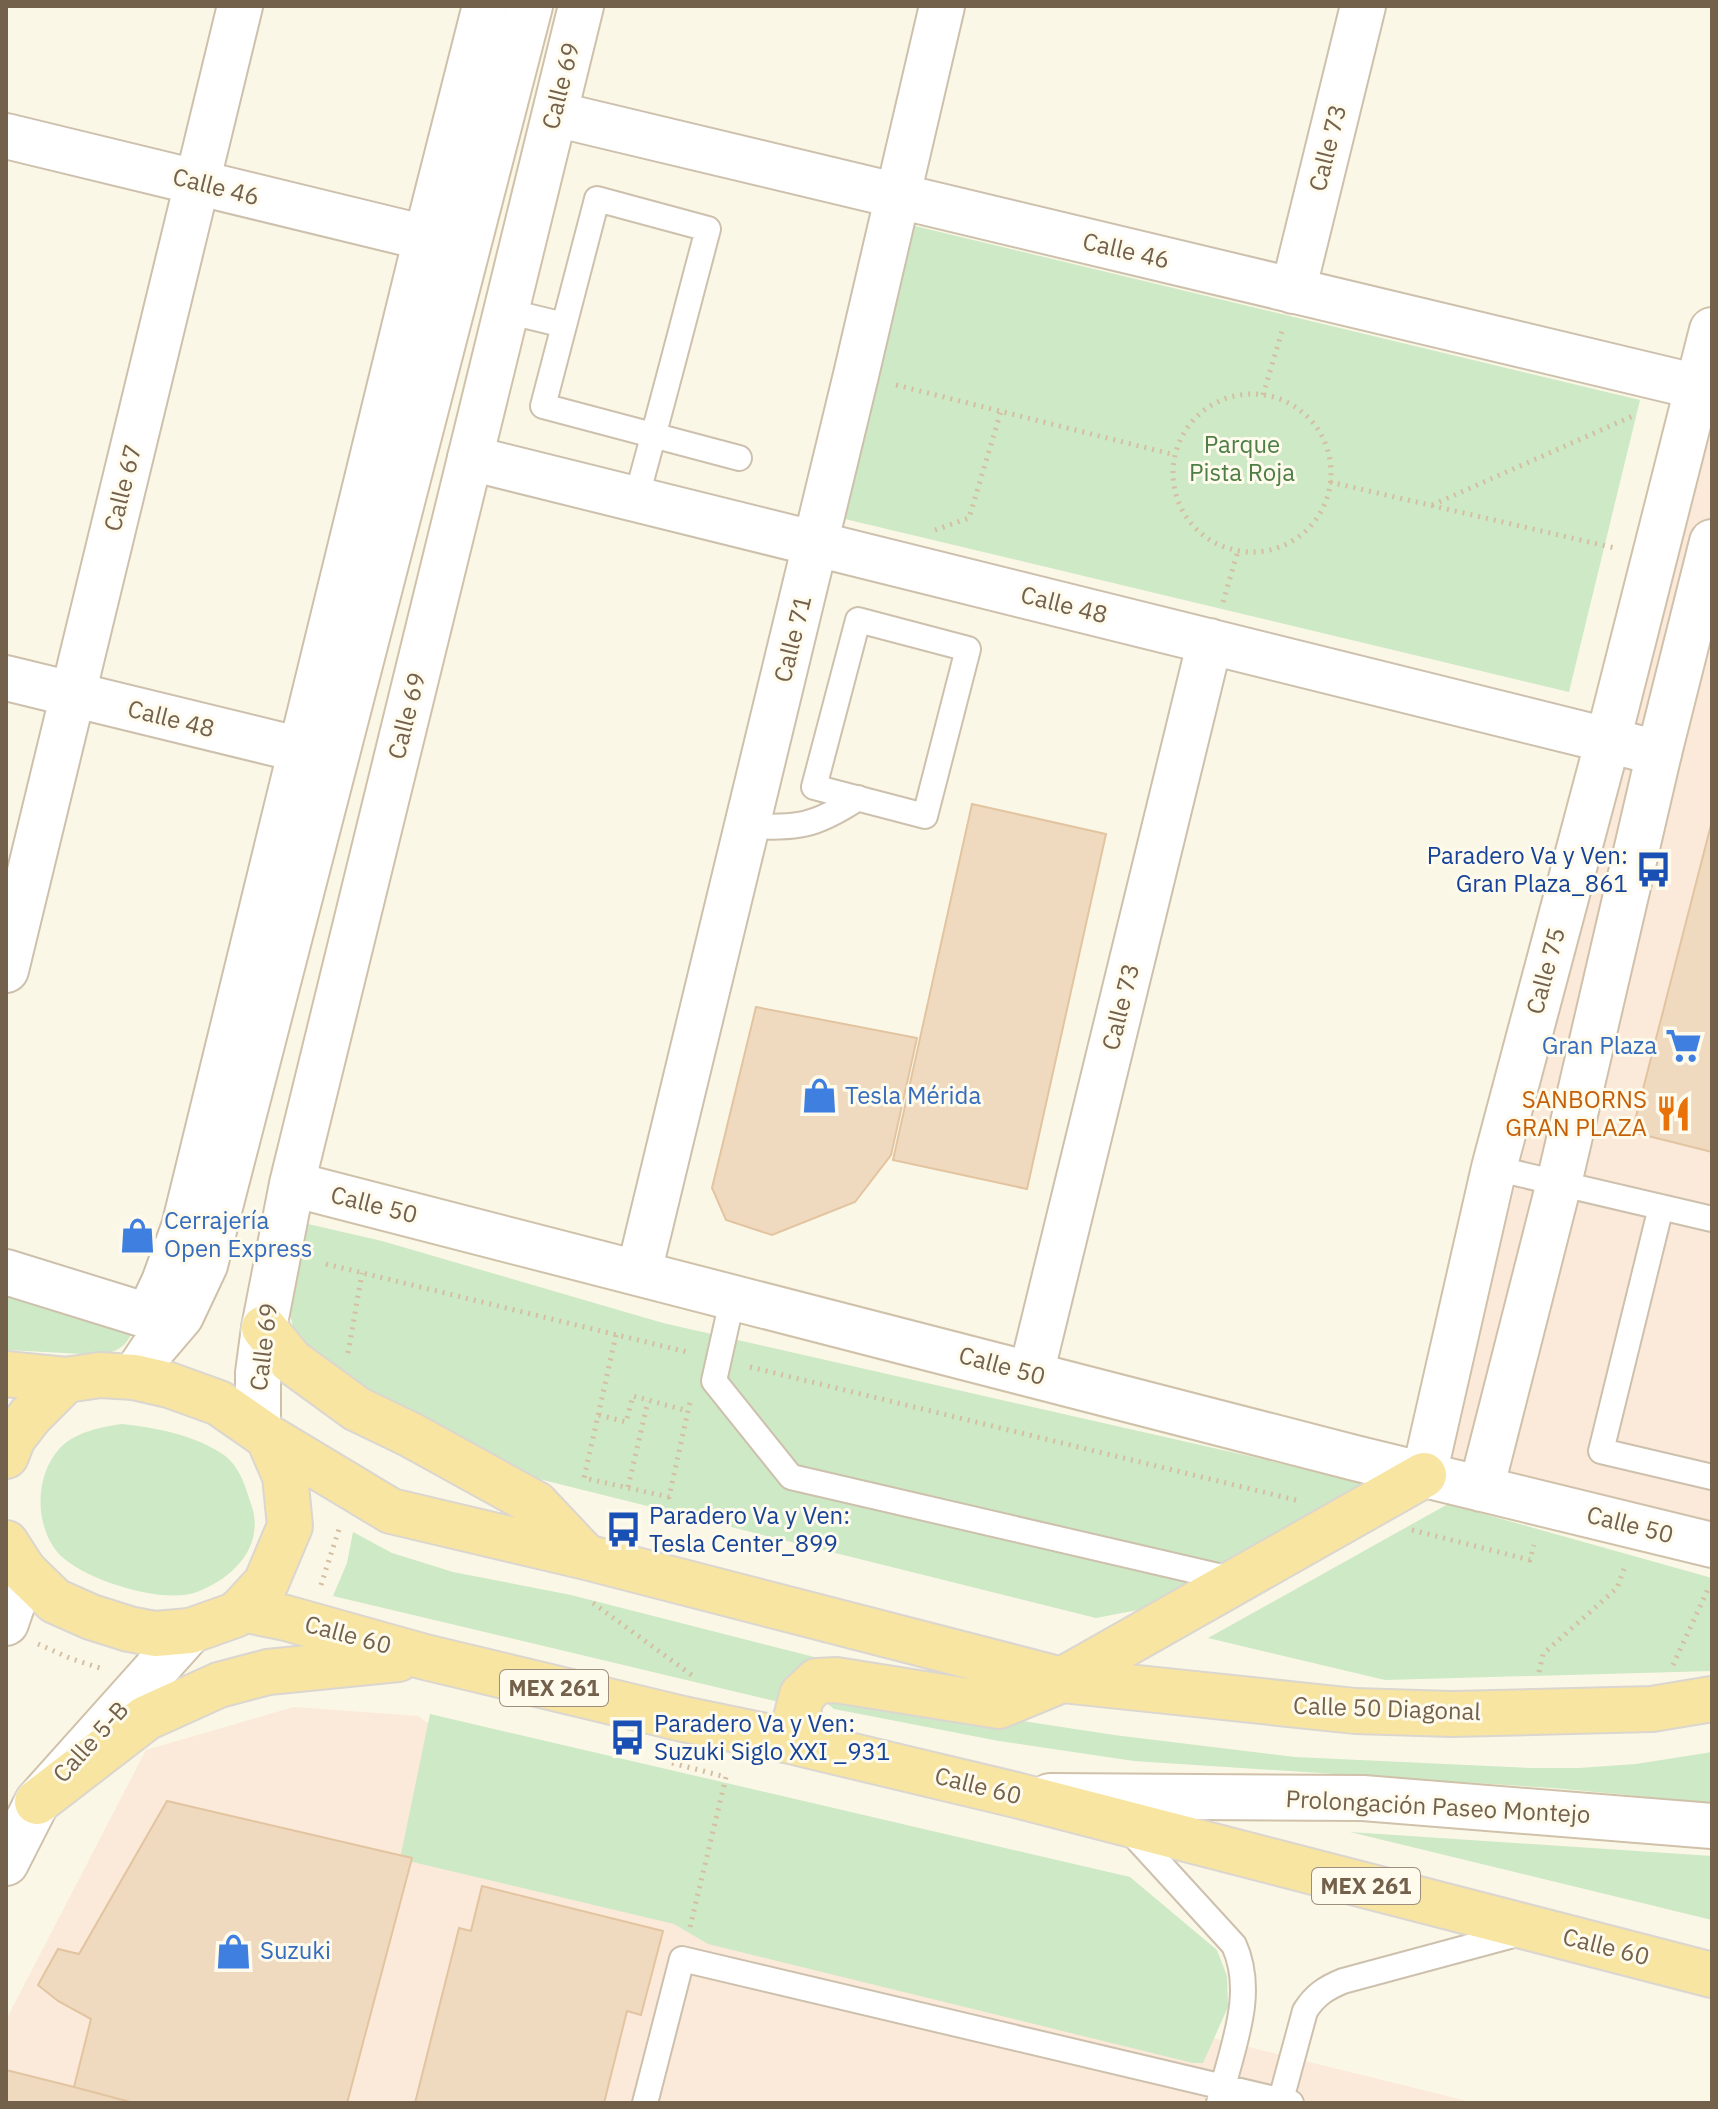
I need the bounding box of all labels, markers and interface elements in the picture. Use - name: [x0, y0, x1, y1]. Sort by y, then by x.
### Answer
- street label: Calle 69: [534, 39, 586, 132]
- street label: Calle 73: [1301, 101, 1353, 194]
- street label: Calle 46: [170, 160, 263, 212]
- street label: Calle 46: [1080, 225, 1173, 276]
- park label: Parque Pista Roja: [1189, 428, 1295, 488]
- street label: Calle 67: [96, 441, 148, 534]
- street label: Calle 48: [1018, 578, 1111, 630]
- street label: Calle 71: [766, 592, 818, 685]
- street label: Calle 69: [380, 669, 432, 762]
- street label: Calle 48: [125, 692, 218, 744]
- place label: Paradero Va y Ven: Gran Plaza_861: [1427, 839, 1628, 899]
- bus stop icon: Paradero Va y Ven: Gran Plaza_861: [1635, 851, 1673, 889]
- street label: Calle 75: [1518, 924, 1572, 1018]
- street label: Calle 73: [1094, 960, 1146, 1053]
- supermarket icon: Gran Plaza: [1664, 1027, 1702, 1065]
- place label: Gran Plaza: [1542, 1029, 1657, 1061]
- shop icon: Tesla Mérida: [800, 1077, 838, 1115]
- place label: Tesla Mérida: [845, 1079, 981, 1111]
- place label: SANBORNS GRAN PLAZA: [1505, 1083, 1647, 1143]
- restaurant icon: SANBORNS GRAN PLAZA: [1654, 1095, 1692, 1133]
- street label: Calle 50: [328, 1178, 421, 1230]
- place label: Cerrajería Open Express: [164, 1204, 313, 1264]
- shop icon: Cerrajería Open Express: [119, 1216, 157, 1254]
- street label: Calle 69: [242, 1301, 284, 1393]
- street label: Calle 50: [955, 1338, 1049, 1392]
- street label: Calle 50: [1584, 1498, 1677, 1550]
- place label: Paradero Va y Ven: Tesla Center_899: [649, 1499, 850, 1559]
- bus stop icon: Paradero Va y Ven: Tesla Center_899: [604, 1511, 642, 1549]
- street label: Calle 60: [301, 1607, 395, 1661]
- road number: MEX 261: [500, 1670, 608, 1706]
- street label: Calle 50 Diagonal: [1293, 1689, 1481, 1727]
- street label: Calle 5-B: [45, 1694, 135, 1789]
- place label: Paradero Va y Ven: Suzuki Siglo XXI _931: [654, 1707, 890, 1767]
- bus stop icon: Paradero Va y Ven: Suzuki Siglo XXI _931: [609, 1719, 647, 1757]
- street label: Calle 60: [932, 1759, 1025, 1811]
- street label: Prolongación Paseo Montejo: [1285, 1782, 1591, 1830]
- road number: MEX 261: [1312, 1868, 1420, 1904]
- street label: Calle 60: [1560, 1920, 1653, 1972]
- shop icon: Suzuki: [215, 1932, 253, 1970]
- place label: Suzuki: [260, 1934, 331, 1966]

